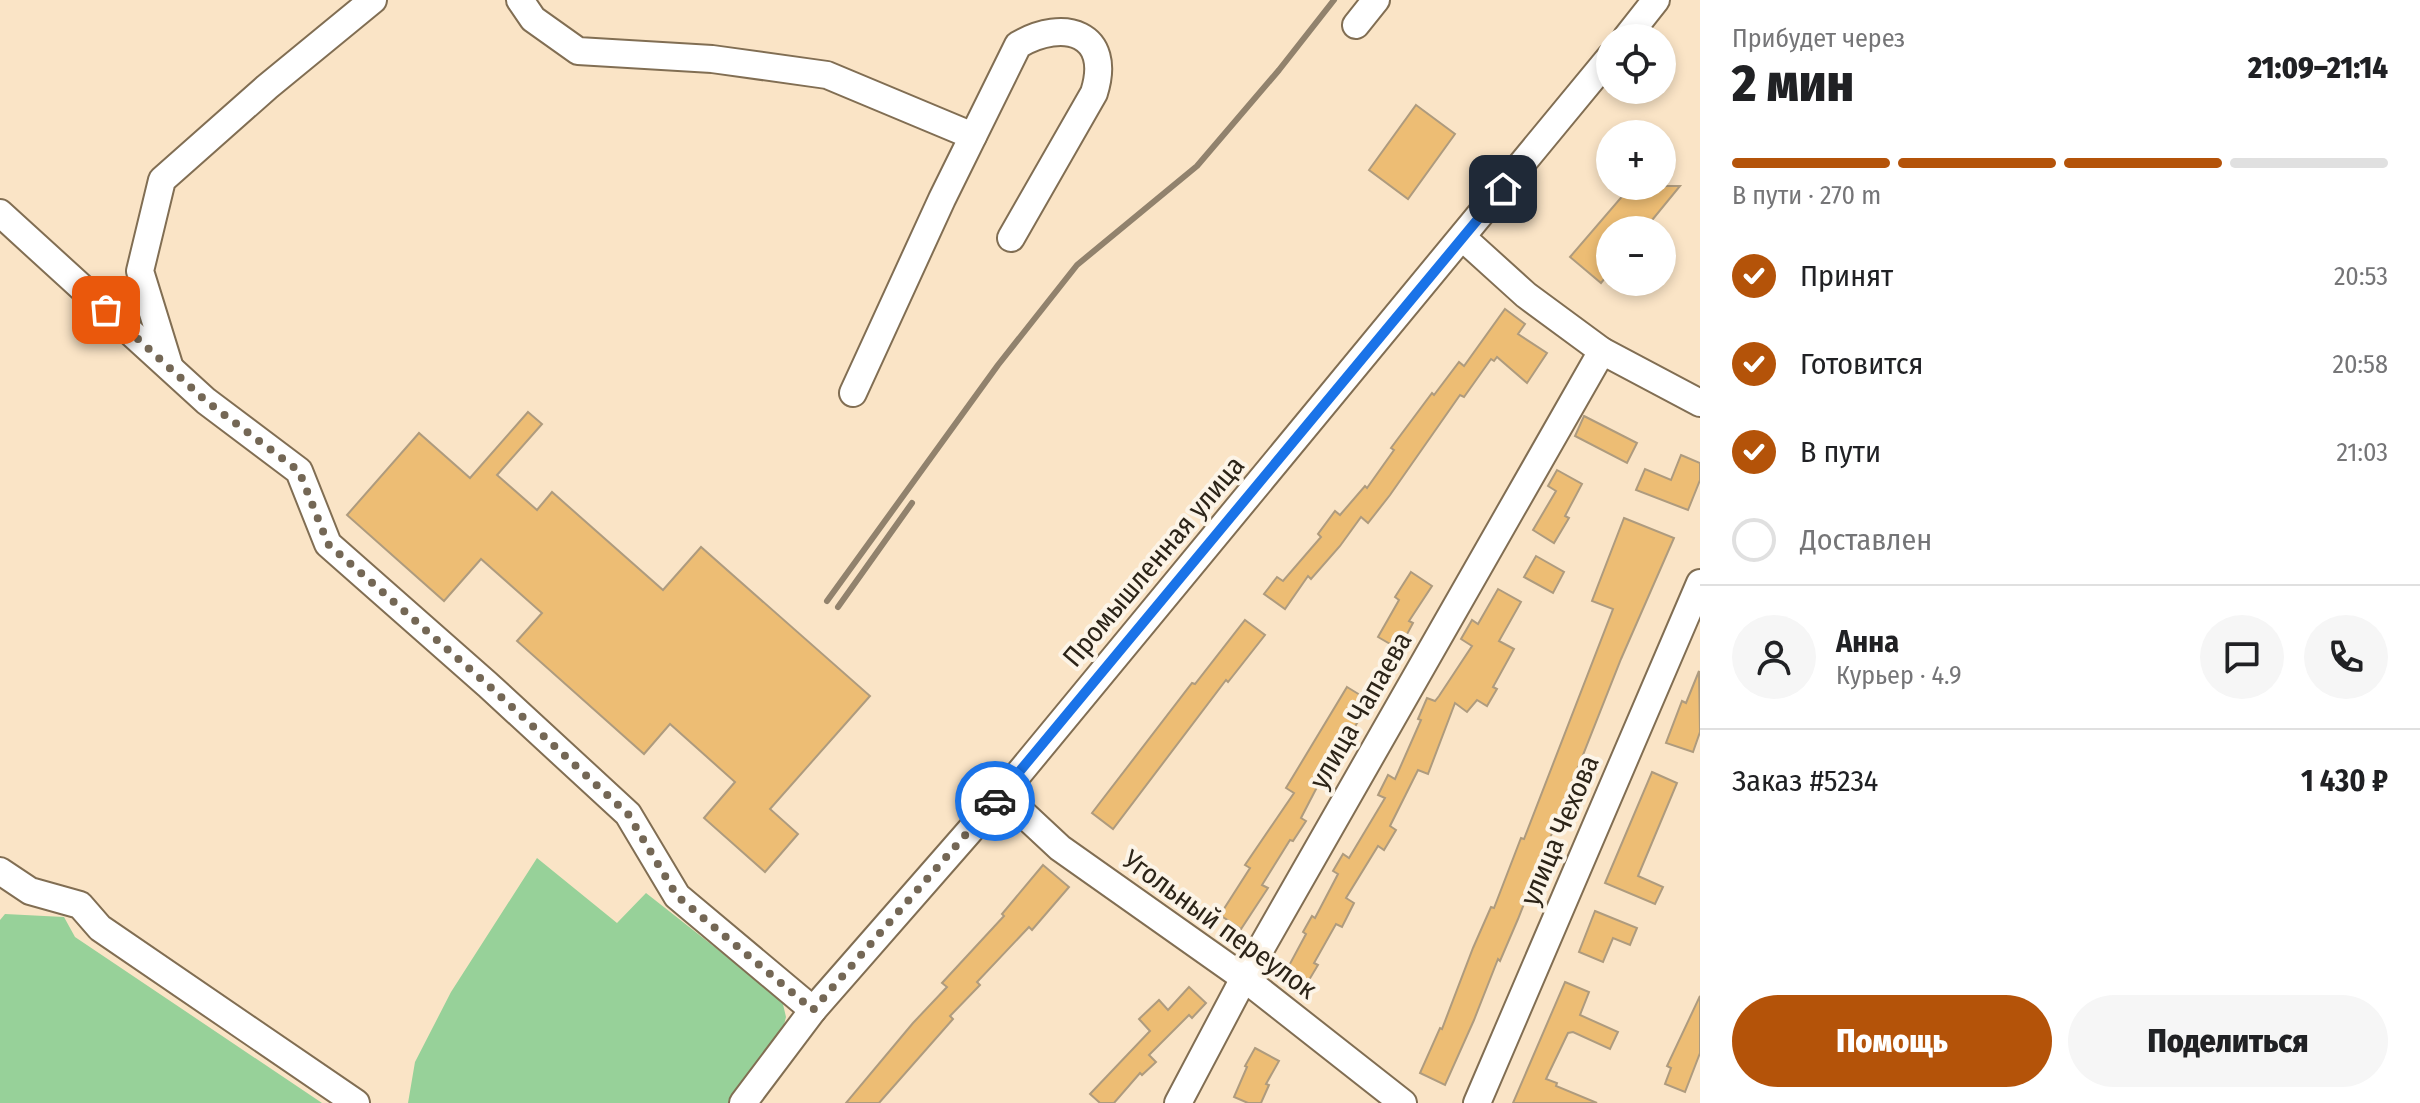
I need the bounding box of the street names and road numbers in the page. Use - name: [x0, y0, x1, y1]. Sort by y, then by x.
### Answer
- street label: Промышленная улица: [1056, 449, 1251, 673]
- street label: улица Чапаева: [1302, 626, 1419, 795]
- street label: улица Чехова: [1513, 750, 1606, 910]
- street label: Угольный переулок: [1116, 842, 1323, 1006]

